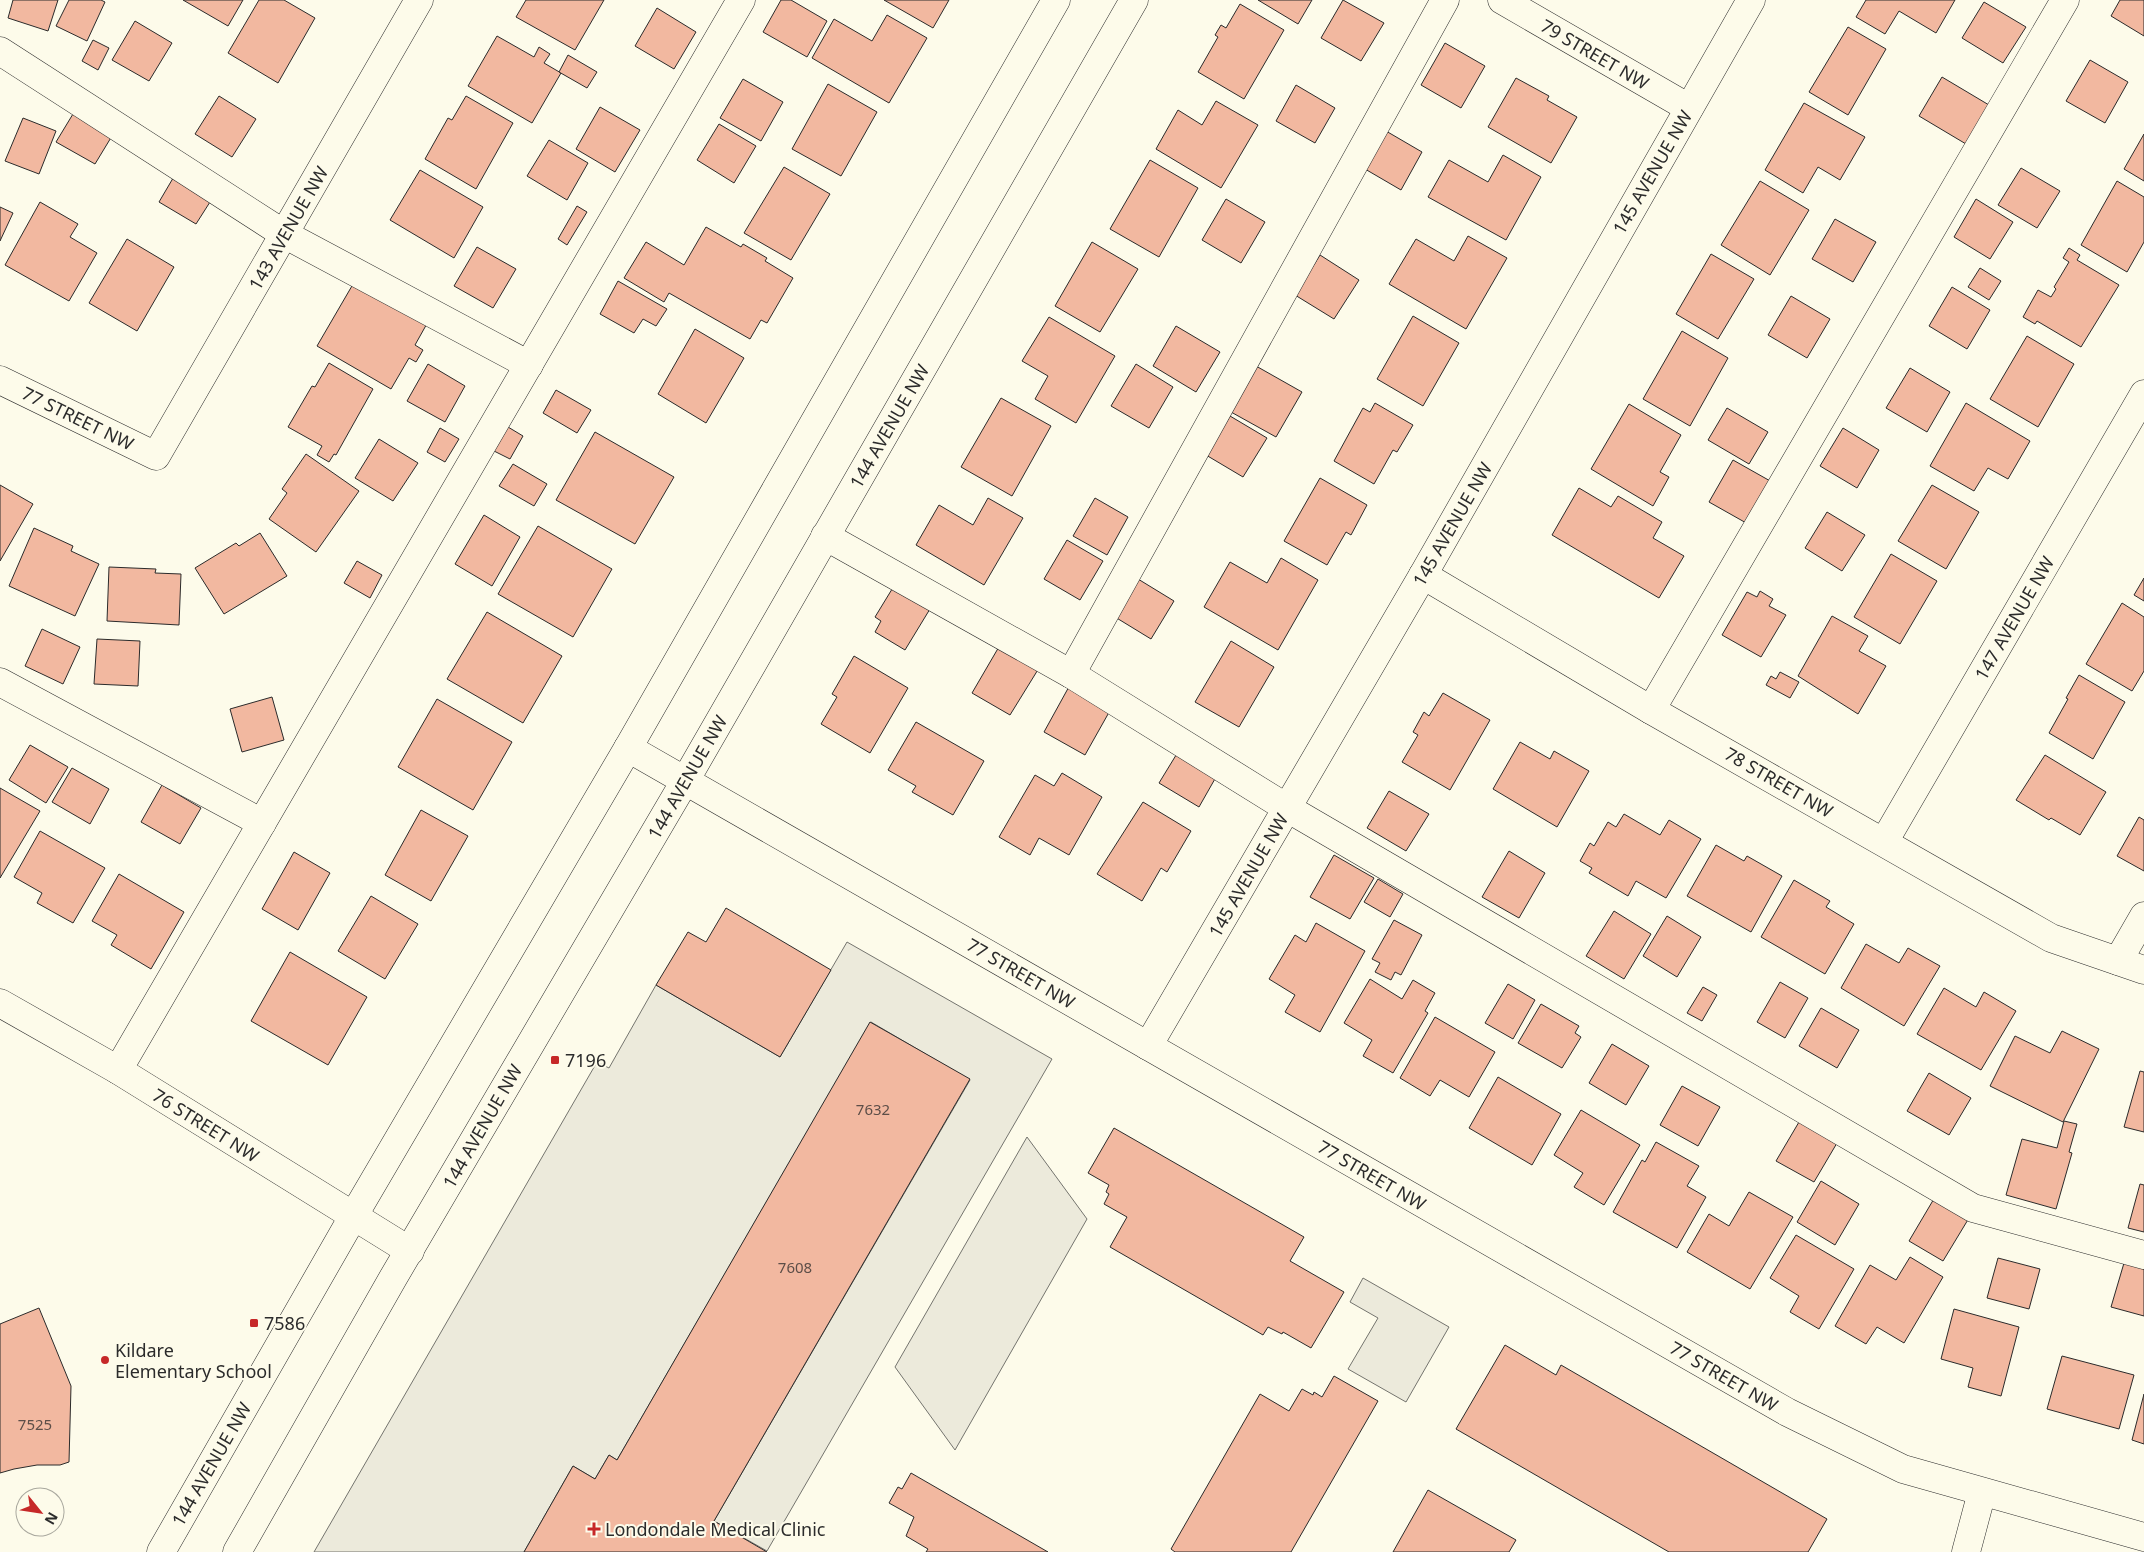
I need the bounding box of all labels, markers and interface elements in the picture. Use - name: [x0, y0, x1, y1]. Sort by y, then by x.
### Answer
- street label: 79 STREET NW: [1536, 13, 1654, 95]
- street label: 145 AVENUE NW: [1607, 106, 1697, 238]
- street label: 143 AVENUE NW: [243, 162, 333, 294]
- street label: 144 AVENUE NW: [844, 360, 934, 492]
- street label: 77 STREET NW: [18, 381, 138, 456]
- street label: 145 AVENUE NW: [1407, 458, 1497, 590]
- street label: 147 AVENUE NW: [1969, 552, 2059, 684]
- street label: 144 AVENUE NW: [642, 711, 732, 843]
- street label: 78 STREET NW: [1720, 741, 1838, 823]
- street label: 145 AVENUE NW: [1203, 809, 1293, 941]
- street label: 77 STREET NW: [962, 932, 1080, 1014]
- place label: 7196: [565, 1048, 606, 1072]
- marker: 7196: [549, 1054, 561, 1066]
- street label: 144 AVENUE NW: [437, 1060, 527, 1192]
- street label: 76 STREET NW: [148, 1083, 264, 1168]
- house number: 7632: [856, 1099, 890, 1119]
- street label: 77 STREET NW: [1313, 1134, 1431, 1216]
- house number: 7608: [778, 1257, 812, 1277]
- place label: 7586: [264, 1311, 305, 1335]
- marker: 7586: [248, 1317, 260, 1329]
- street label: 77 STREET NW: [1665, 1335, 1783, 1417]
- place label: Kildare Elementary School: [115, 1338, 272, 1383]
- marker: Kildare Elementary School: [99, 1354, 111, 1366]
- street label: 144 AVENUE NW: [166, 1398, 256, 1530]
- house number: 7525: [18, 1414, 52, 1434]
- north arrow: [15, 1487, 65, 1537]
- text: N: [41, 1509, 63, 1528]
- place label: Londondale Medical Clinic: [605, 1517, 826, 1541]
- marker: Londondale Medical Clinic: [587, 1522, 601, 1536]

